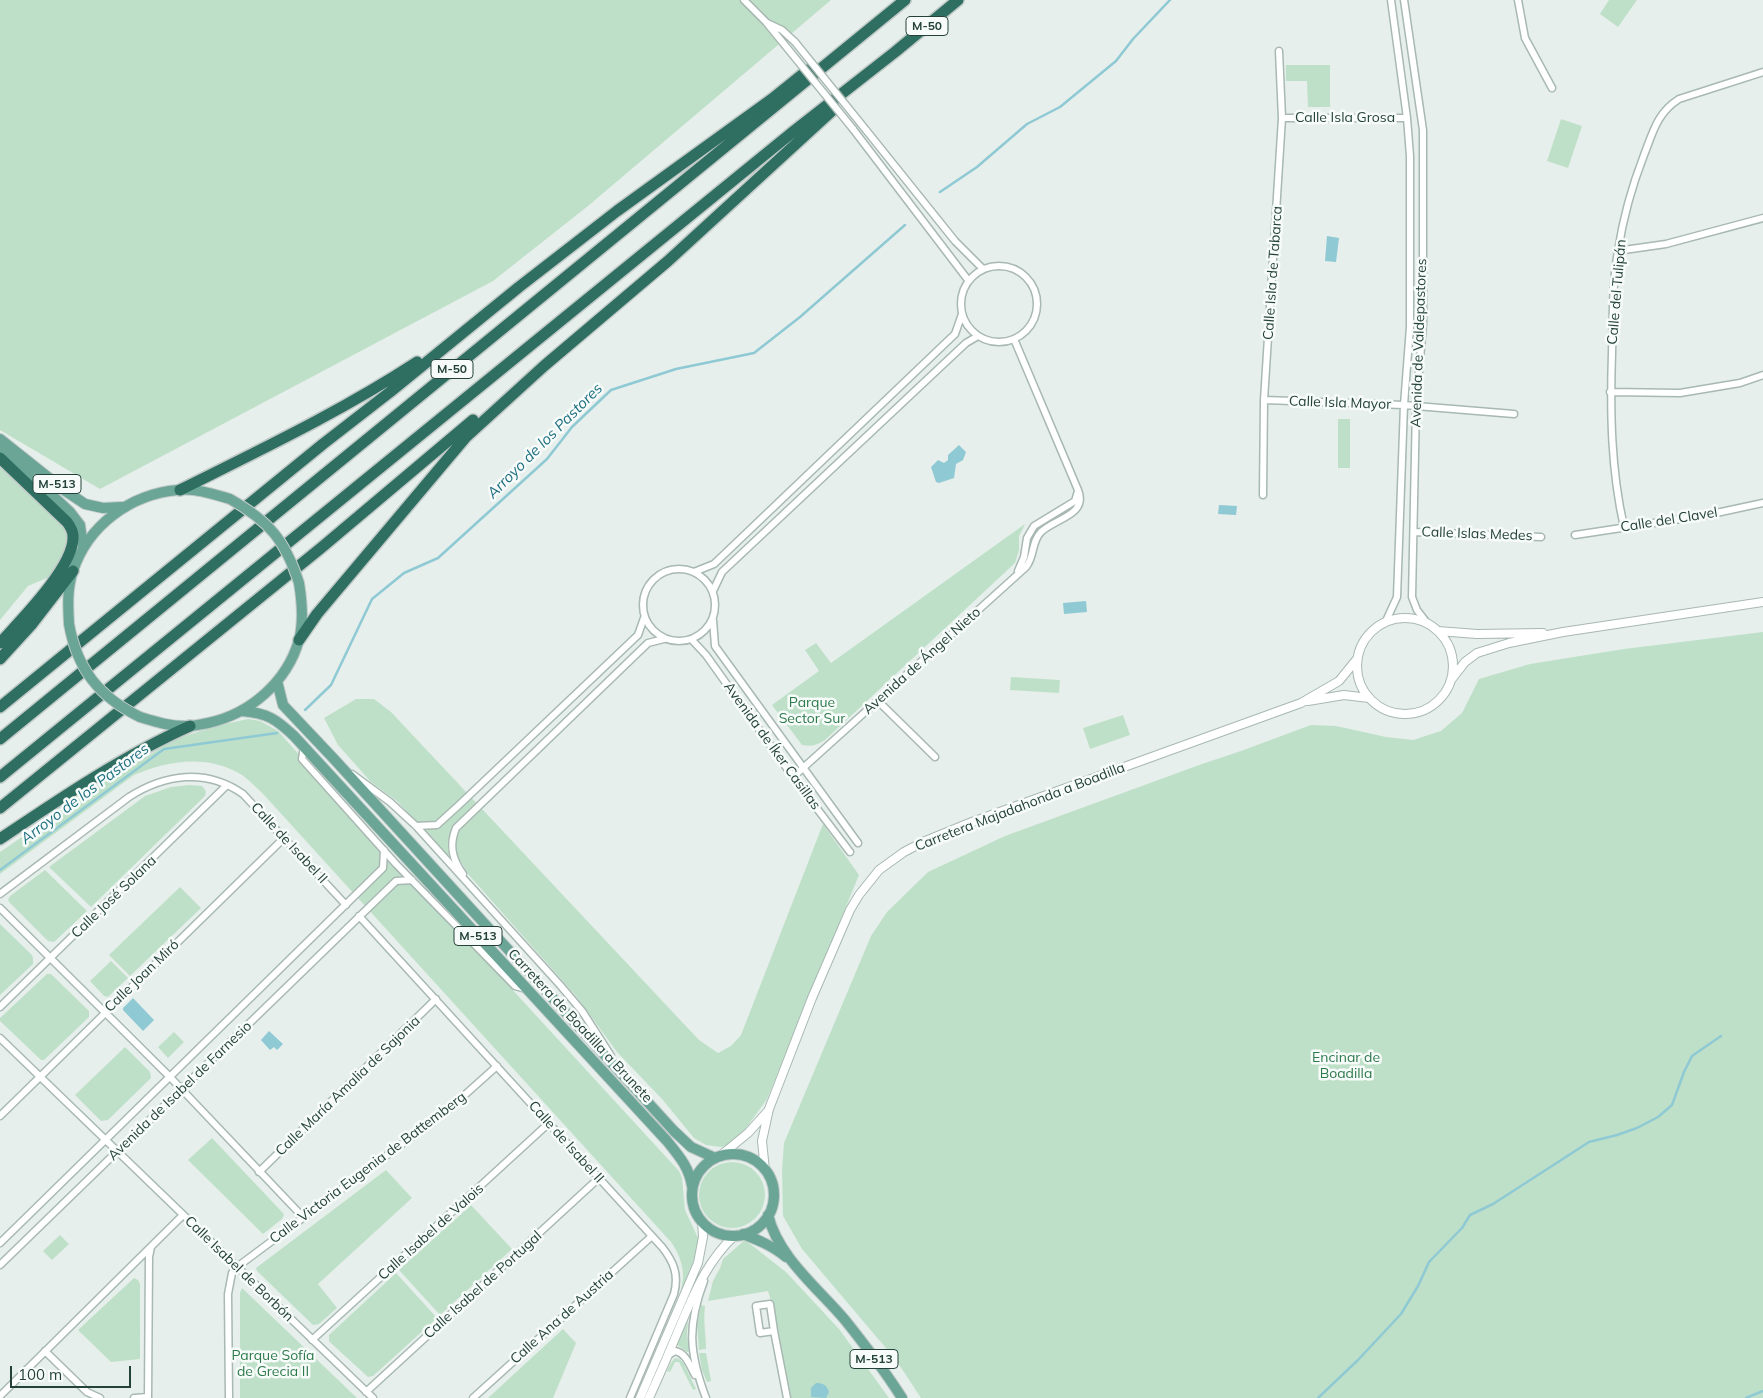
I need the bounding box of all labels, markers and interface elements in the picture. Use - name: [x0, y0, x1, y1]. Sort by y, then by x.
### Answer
- road number: M-50: [906, 16, 948, 36]
- street label: Calle Isla Grosa: [1295, 110, 1395, 126]
- street label: Calle Isla de Tabarca: [1260, 205, 1286, 341]
- street label: Calle del Tulipán: [1604, 239, 1630, 345]
- street label: Avenida de Valdepastores: [1408, 258, 1430, 428]
- road number: M-50: [431, 359, 473, 378]
- water label: Arroyo de los Pastores: [484, 380, 606, 502]
- street label: Calle Isla Mayor: [1289, 393, 1391, 413]
- road number: M-513: [33, 474, 81, 494]
- street label: Calle del Clavel: [1619, 504, 1719, 536]
- street label: Calle Islas Medes: [1421, 524, 1533, 544]
- street label: Avenida de Ángel Nieto: [860, 604, 984, 718]
- street label: Avenida de Íker Casillas: [720, 679, 824, 813]
- park label: Parque Sector Sur: [779, 695, 845, 728]
- water label: Arroyo de los Pastores: [17, 740, 153, 848]
- street label: Carretera Majadahonda a Boadilla: [913, 759, 1127, 855]
- street label: Calle de Isabel II: [247, 799, 331, 887]
- street label: Calle José Solana: [68, 852, 160, 942]
- road number: M-513: [454, 926, 502, 946]
- street label: Calle Joan Miró: [101, 936, 183, 1016]
- street label: Carretera de Boadilla a Brunete: [504, 946, 656, 1106]
- street label: Calle María Amalia de Sajonia: [272, 1012, 424, 1160]
- street label: Avenida de Isabel de Farnesio: [105, 1018, 255, 1164]
- park label: Encinar de Boadilla: [1312, 1050, 1380, 1082]
- street label: Calle Victoria Eugenia de Battemberg: [267, 1089, 469, 1247]
- street label: Calle de Isabel II: [525, 1098, 607, 1186]
- street label: Calle Isabel de Valois: [375, 1180, 487, 1284]
- street label: Calle Isabel de Borbón: [181, 1213, 297, 1325]
- street label: Calle Isabel de Portugal: [421, 1228, 545, 1342]
- street label: Calle Ana de Austria: [507, 1266, 617, 1368]
- park label: Parque Sofía de Grecia II: [231, 1348, 315, 1380]
- road number: M-513: [850, 1350, 898, 1368]
- scale bar: [12, 1356, 134, 1388]
- text: 100 m: [18, 1365, 62, 1384]

